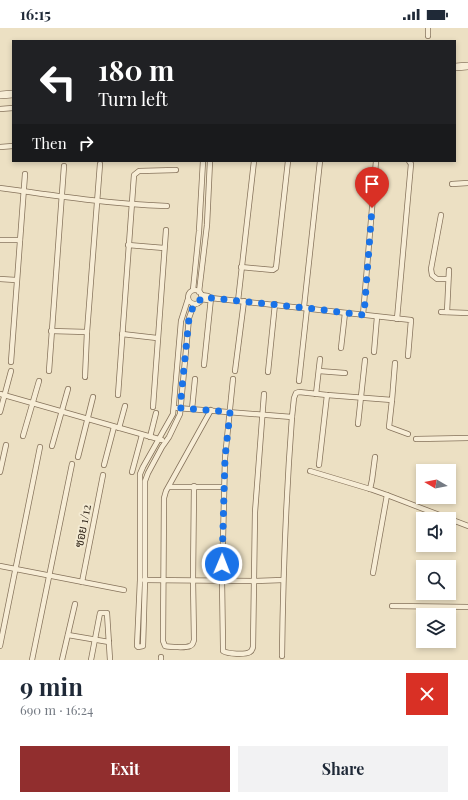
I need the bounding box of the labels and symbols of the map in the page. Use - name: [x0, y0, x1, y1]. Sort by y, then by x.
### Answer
- pin: [355, 167, 389, 208]
- north arrow: [416, 464, 456, 504]
- street label: ซอย 1/12: [70, 503, 94, 549]
- position arrow: [201, 543, 243, 585]

